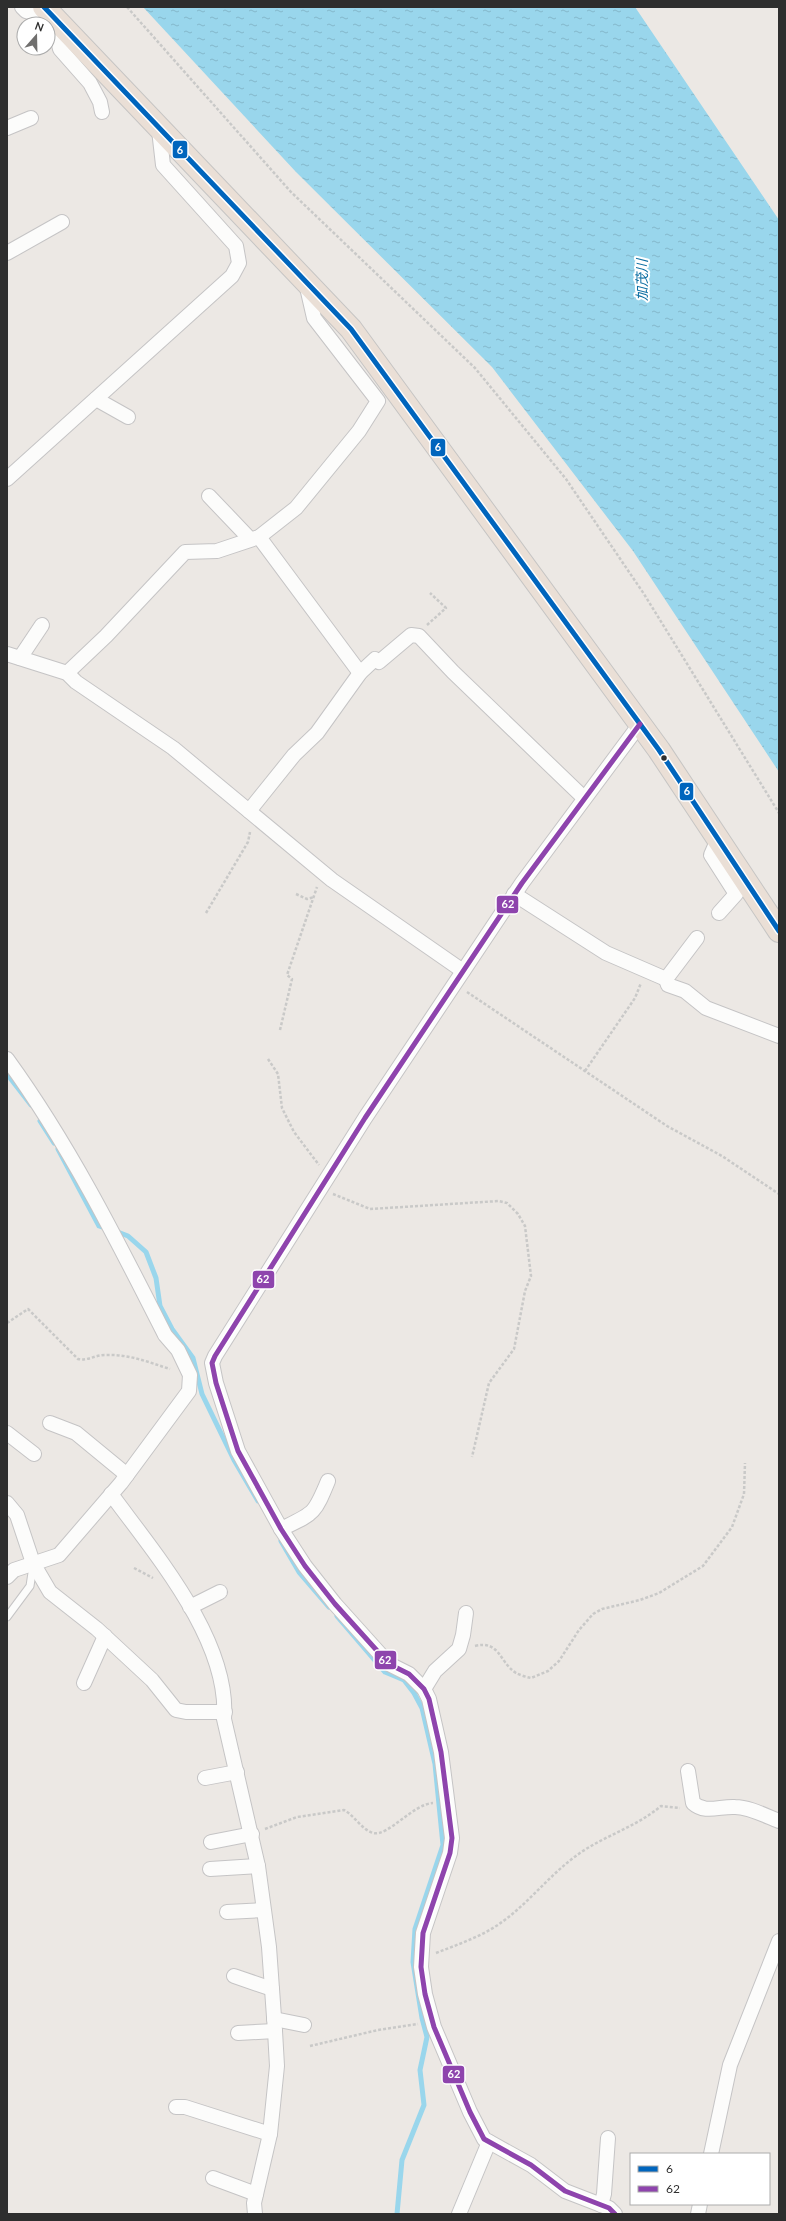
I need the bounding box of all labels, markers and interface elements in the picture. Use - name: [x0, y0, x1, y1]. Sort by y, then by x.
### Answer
- north arrow: [16, 16, 56, 56]
- text: N: [33, 19, 46, 34]
- line badge: 6: [172, 140, 188, 159]
- text: 6: [177, 143, 184, 156]
- water label: 加茂川: [633, 257, 650, 301]
- line badge: 6: [430, 438, 446, 457]
- text: 6: [435, 440, 442, 453]
- unlabelled marker: [659, 753, 669, 763]
- line badge: 6: [679, 782, 694, 801]
- text: 6: [684, 784, 691, 797]
- line badge: 62: [496, 895, 519, 914]
- text: 62: [502, 897, 514, 910]
- line badge: 62: [252, 1270, 275, 1289]
- text: 62: [257, 1272, 269, 1285]
- line badge: 62: [374, 1650, 397, 1670]
- text: 62: [379, 1653, 391, 1666]
- line badge: 62: [442, 2065, 465, 2084]
- text: 62: [448, 2067, 460, 2080]
- legend: [630, 2153, 770, 2205]
- text: 6: [666, 2161, 673, 2176]
- text: 62: [666, 2181, 680, 2196]

